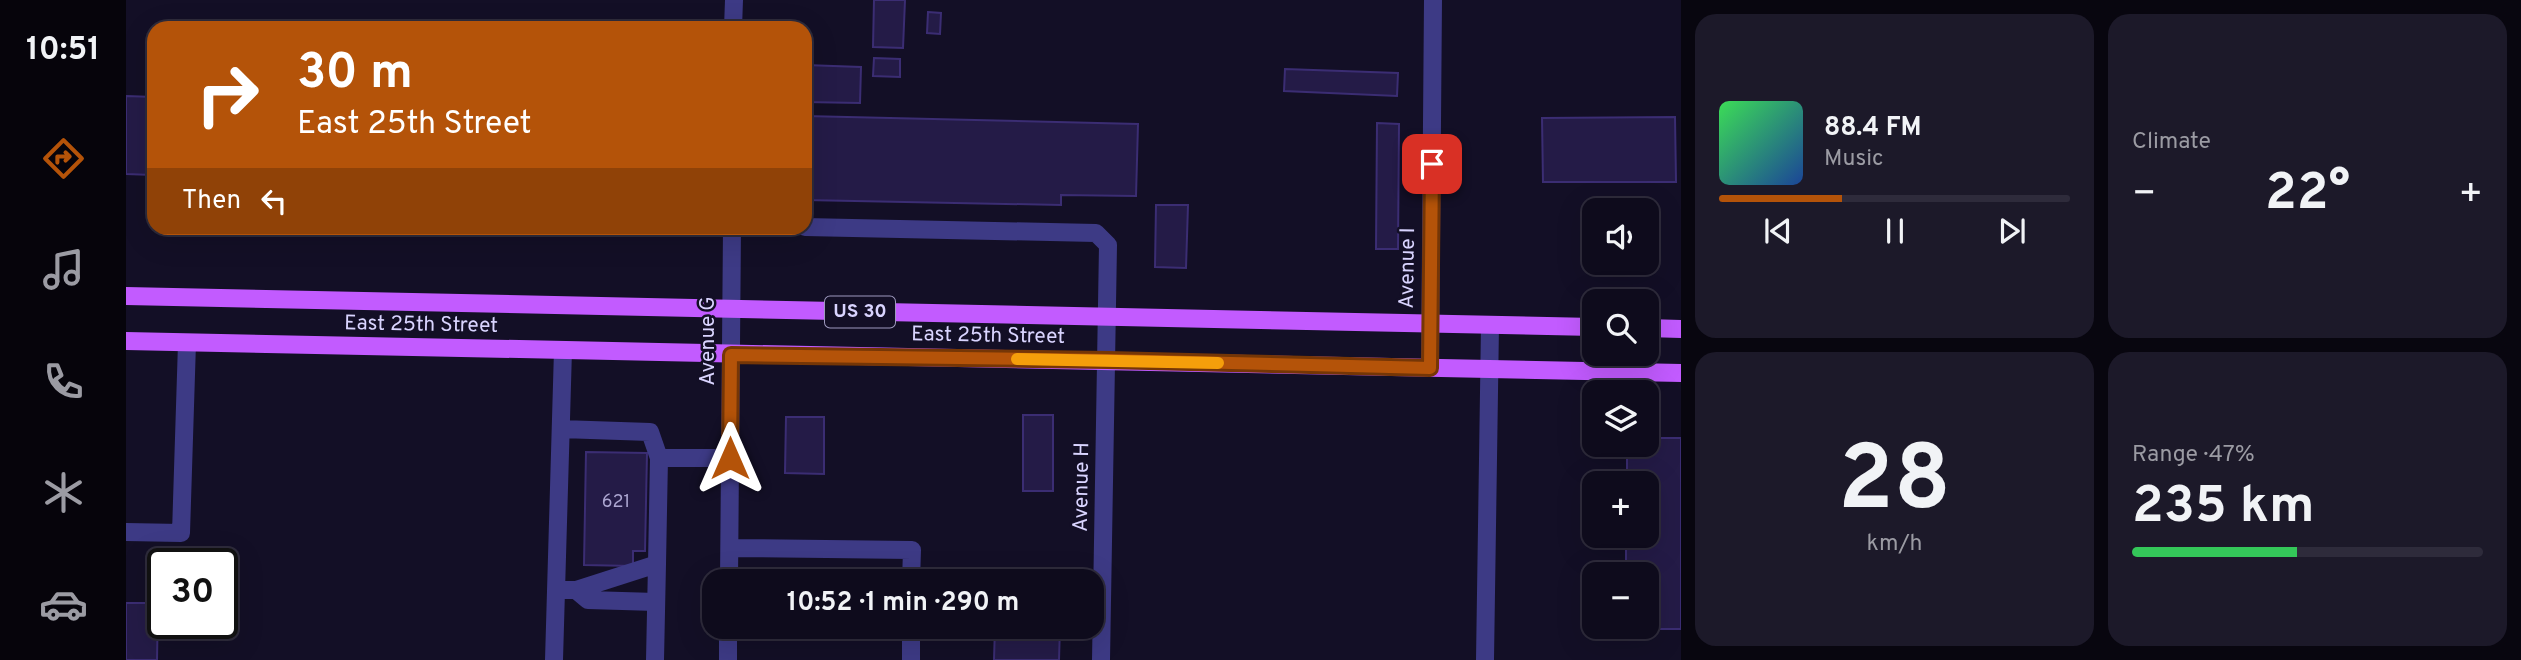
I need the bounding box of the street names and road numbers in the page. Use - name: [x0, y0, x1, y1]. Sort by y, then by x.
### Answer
- street label: Avenue I: [1394, 227, 1422, 309]
- street label: Avenue G: [695, 296, 722, 386]
- road number: US 30: [825, 296, 895, 328]
- street label: East 25th Street: [344, 310, 498, 340]
- street label: East 25th Street: [911, 321, 1065, 351]
- street label: Avenue H: [1068, 442, 1096, 532]

